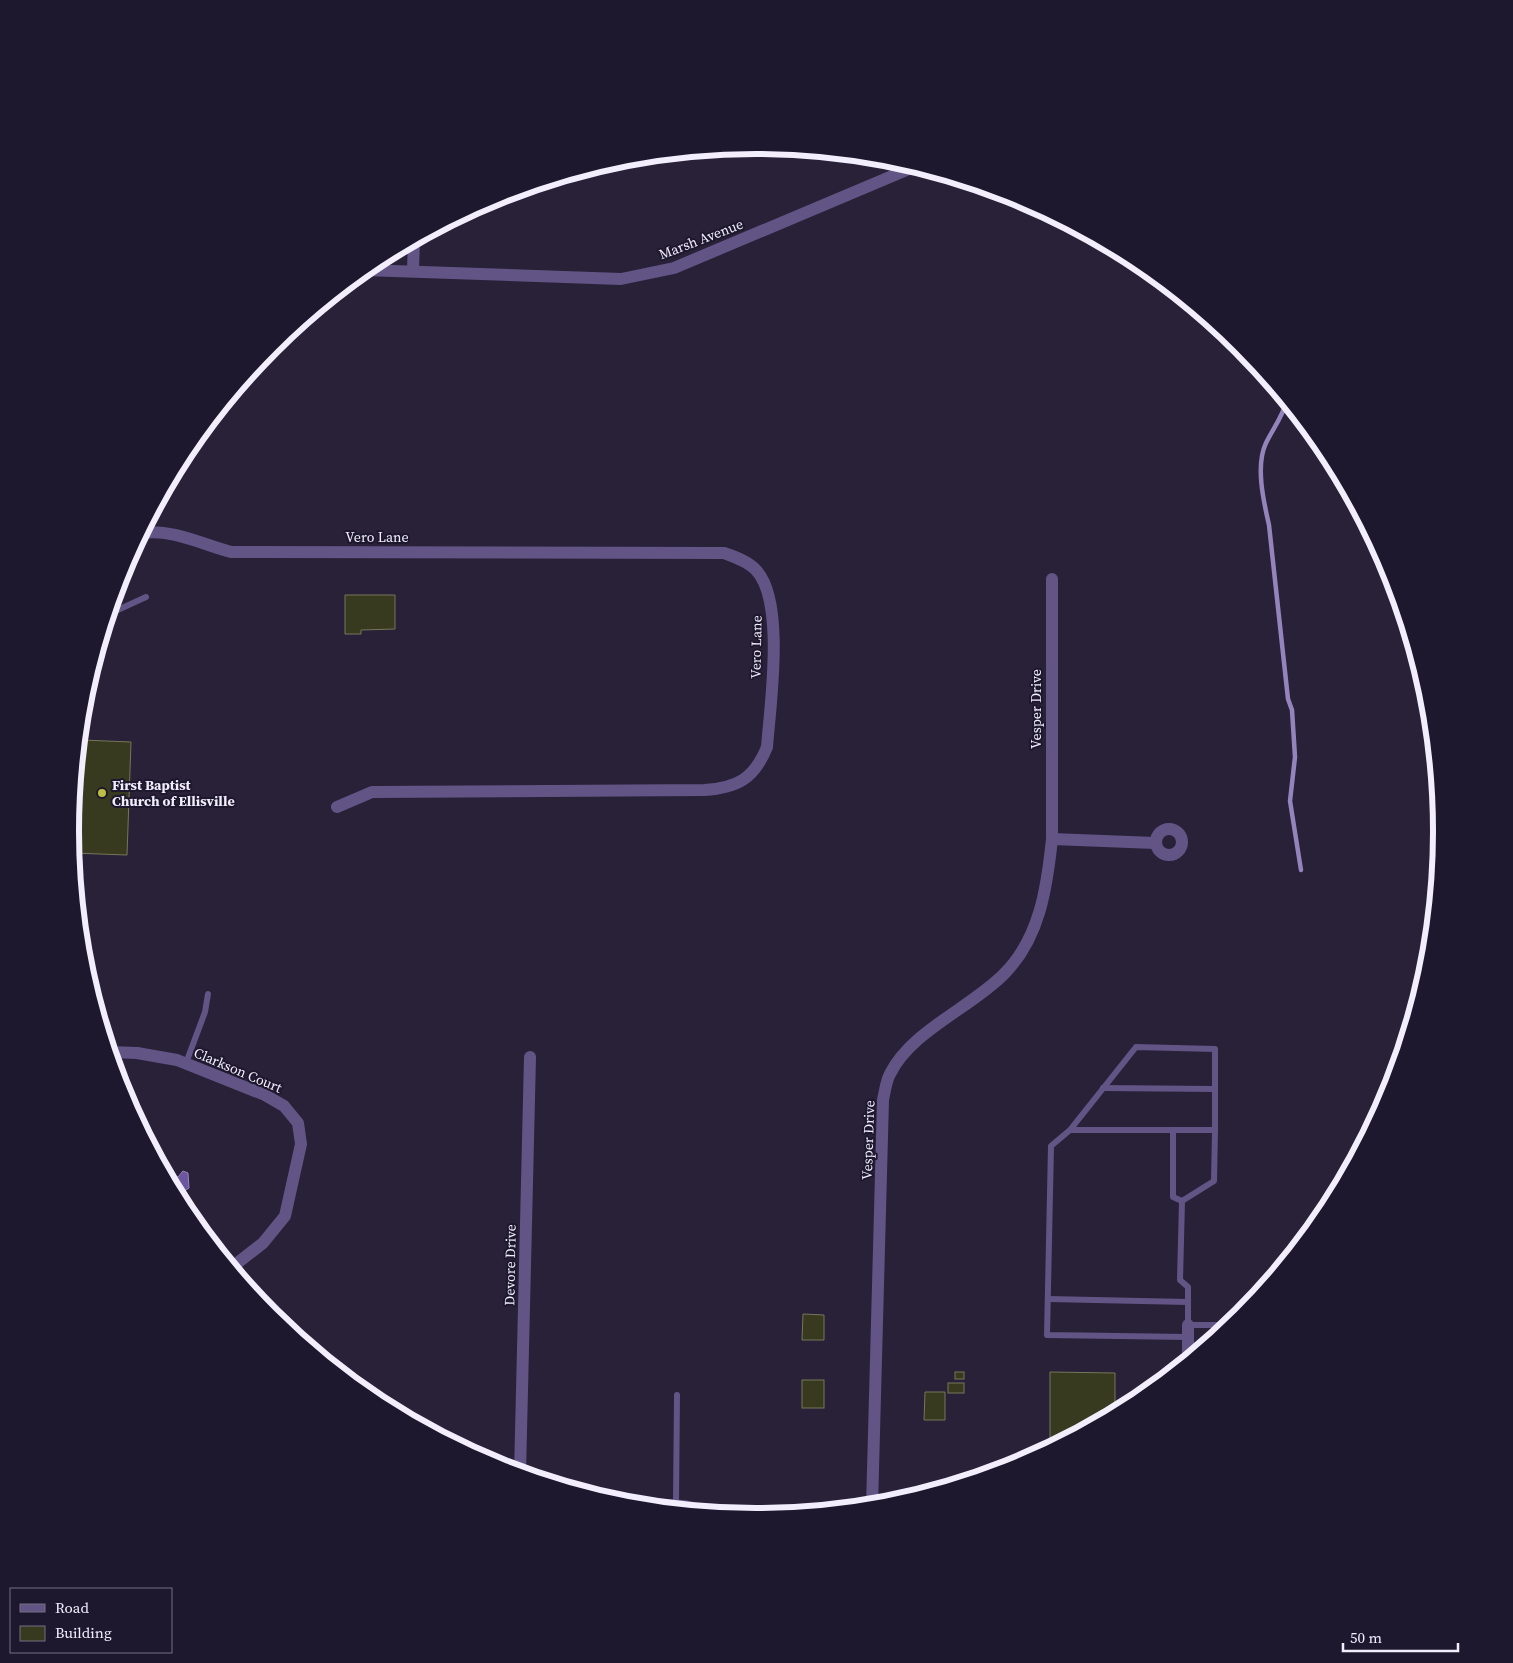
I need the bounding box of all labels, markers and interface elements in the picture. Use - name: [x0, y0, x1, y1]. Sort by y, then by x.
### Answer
- street label: Marsh Avenue: [656, 214, 746, 264]
- street label: Vero Lane: [345, 527, 409, 547]
- street label: Vero Lane: [745, 615, 767, 679]
- street label: Vesper Drive: [1026, 669, 1046, 749]
- place label: First Baptist Church of Ellisville: [112, 775, 235, 811]
- marker: First Baptist Church of Ellisville: [96, 787, 108, 799]
- street label: Clarkson Court: [191, 1042, 286, 1098]
- street label: Vesper Drive: [857, 1100, 879, 1180]
- street label: Devore Drive: [499, 1224, 521, 1306]
- legend: [10, 1588, 172, 1653]
- text: Road: [55, 1597, 89, 1618]
- scale bar: [1343, 1620, 1458, 1652]
- text: Building: [55, 1622, 112, 1643]
- text: 50 m: [1350, 1627, 1382, 1648]

